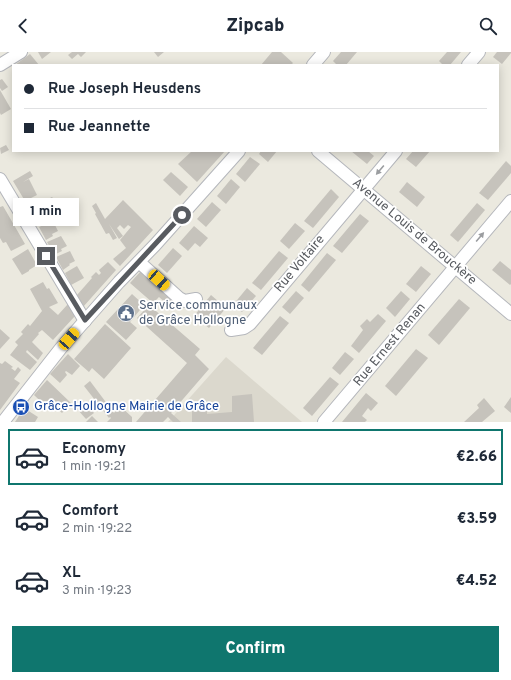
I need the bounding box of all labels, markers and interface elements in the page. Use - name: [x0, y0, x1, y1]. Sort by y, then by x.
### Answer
- icon: back: [12, 15, 34, 37]
- text: Zipcab: [227, 15, 284, 38]
- icon: search: [477, 15, 499, 37]
- text: Rue Joseph Heusdens: [48, 80, 201, 99]
- text: Rue Jeannette: [48, 118, 150, 137]
- one-way arrow: [375, 165, 384, 176]
- street label: Avenue Louis de Brouckère: [348, 175, 480, 289]
- callout: 1 min: [13, 198, 79, 226]
- text: 1 min: [30, 204, 62, 220]
- route start: [173, 206, 191, 224]
- street label: Rue Voltaire: [271, 232, 329, 296]
- one-way arrow: [476, 232, 485, 243]
- route end: [37, 247, 55, 265]
- car: [146, 268, 172, 292]
- place label: Service communaux de Grâce Hollogne: [139, 298, 257, 329]
- street label: Rue Ernest Renan: [350, 300, 430, 390]
- public building icon: Service communaux de Grâce Hollogne: [116, 303, 136, 323]
- car: [57, 326, 81, 352]
- bus stop icon: Grâce-Hollogne Mairie de Grâce: [11, 397, 31, 417]
- place label: Grâce-Hollogne Mairie de Grâce: [34, 399, 219, 415]
- icon: car: [14, 439, 50, 475]
- text: Economy: [62, 440, 126, 459]
- text: €2.66: [456, 448, 497, 467]
- text: 1 min · 19:21: [62, 459, 126, 475]
- icon: car: [14, 501, 50, 537]
- text: Comfort: [62, 502, 119, 521]
- text: €3.59: [457, 510, 497, 529]
- text: 2 min · 19:22: [62, 521, 132, 537]
- icon: car: [14, 563, 50, 599]
- text: XL: [62, 564, 80, 583]
- text: €4.52: [456, 572, 497, 591]
- text: 3 min · 19:23: [62, 583, 132, 599]
- button: Confirm: [12, 626, 499, 672]

